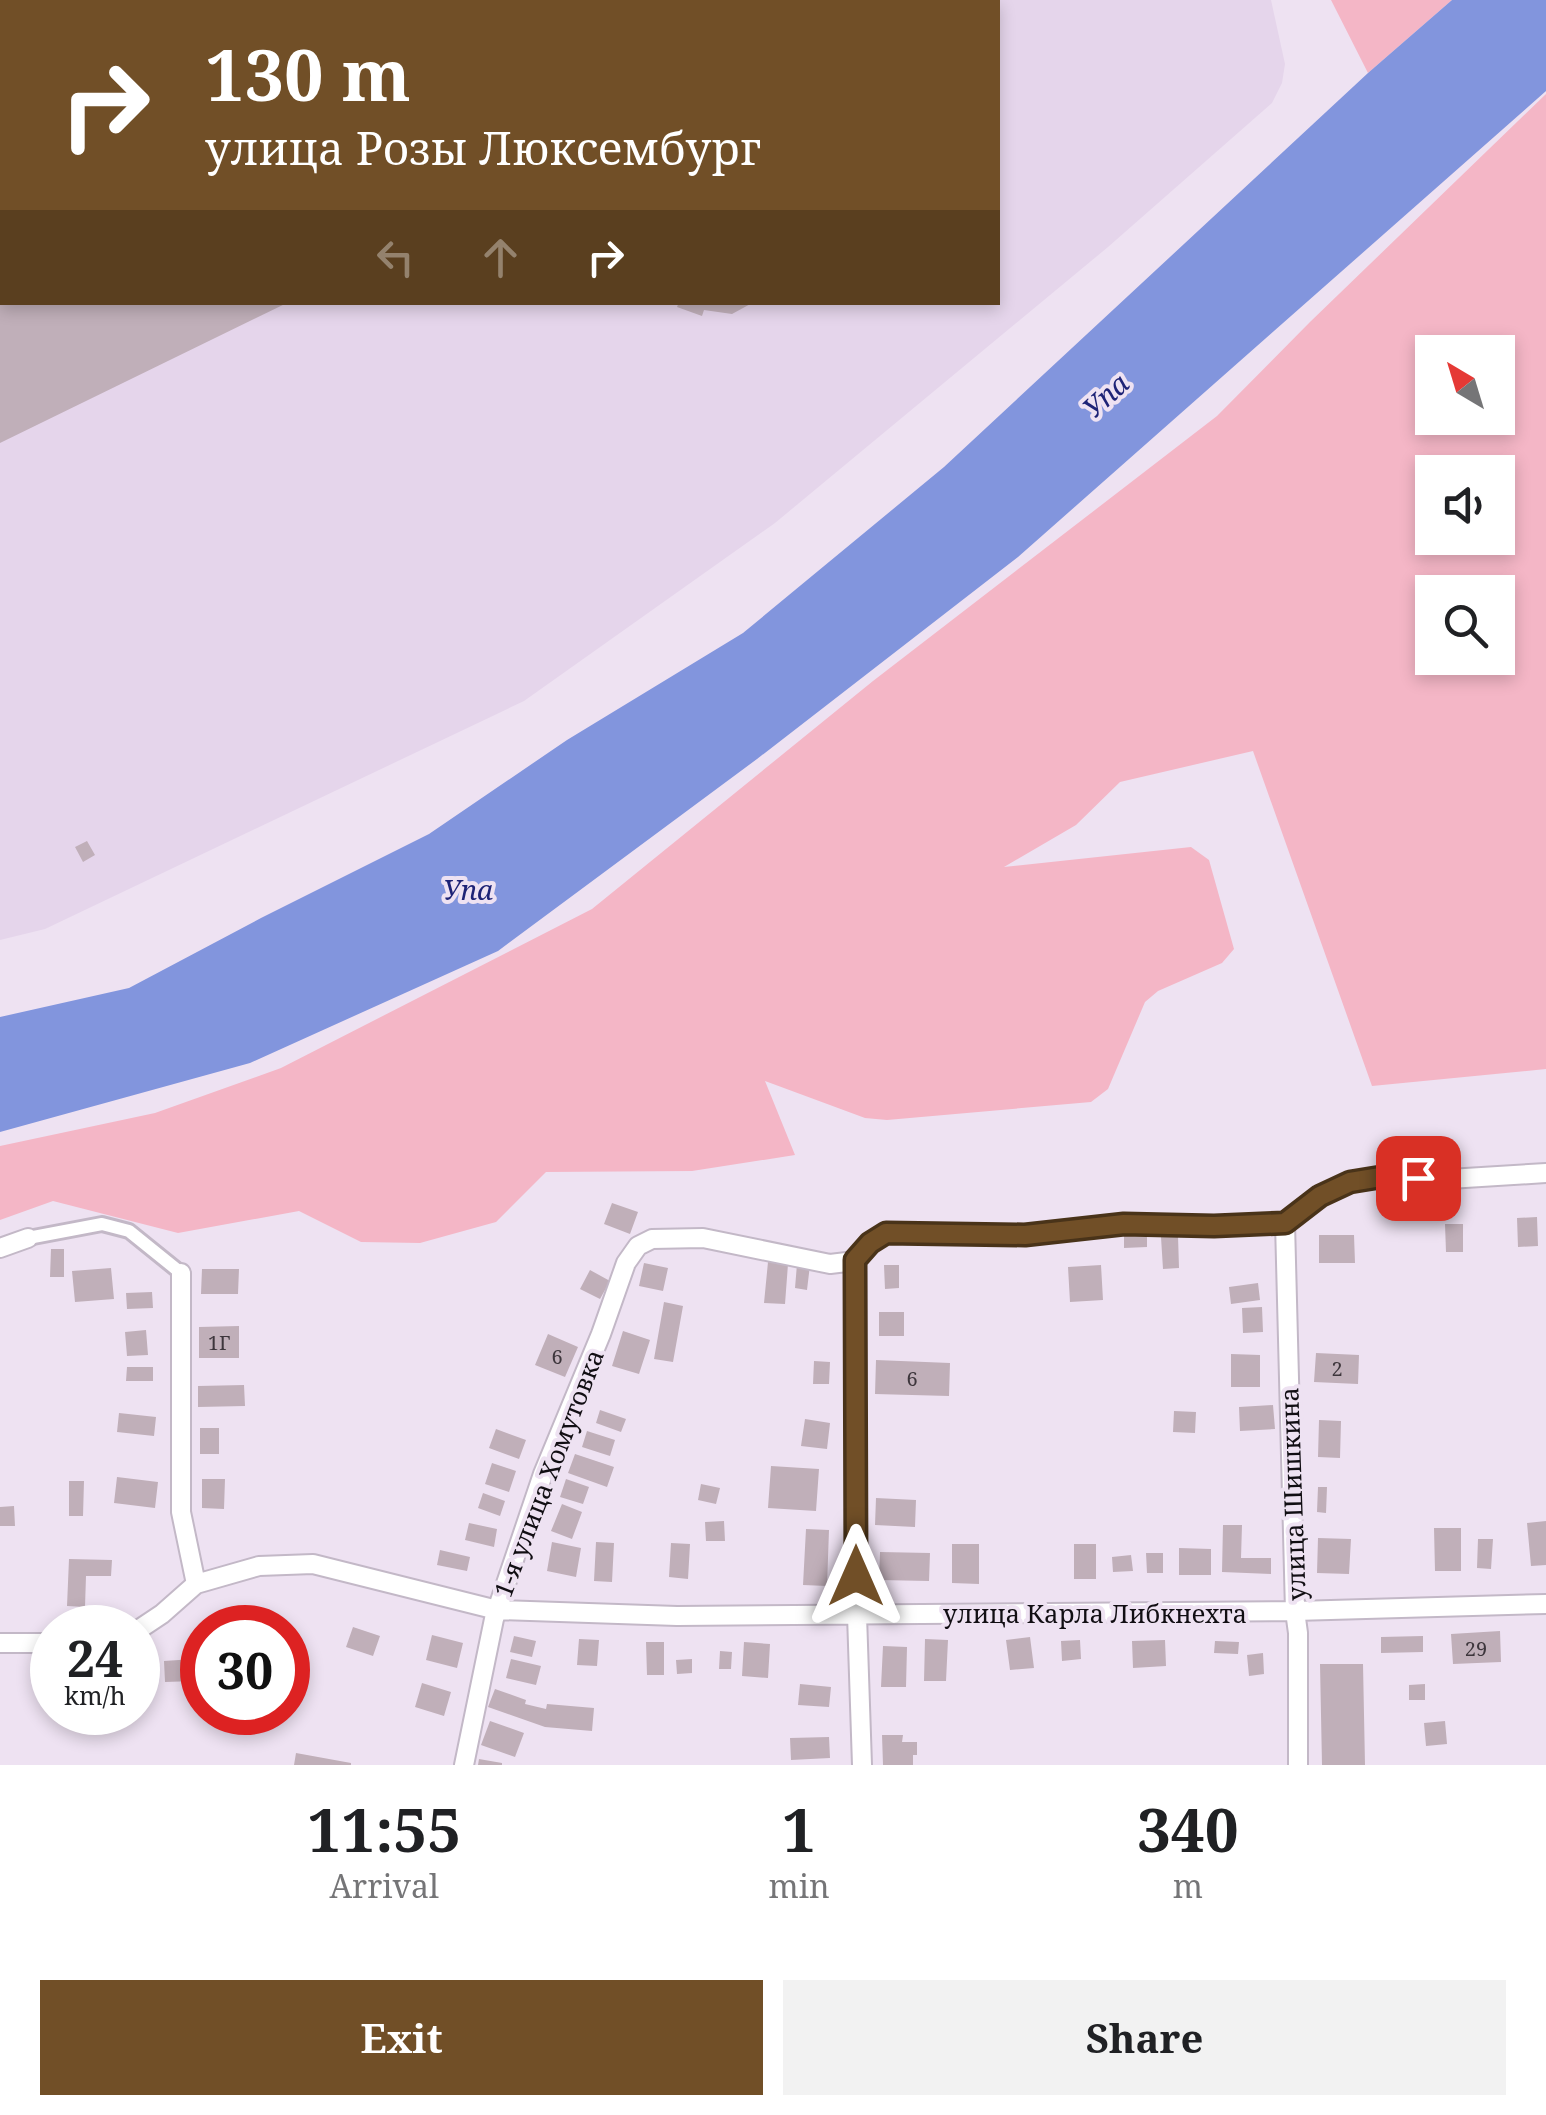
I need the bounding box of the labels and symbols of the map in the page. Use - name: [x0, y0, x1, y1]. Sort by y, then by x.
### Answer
- north arrow: [1415, 335, 1515, 435]
- water label: Упа: [1074, 364, 1136, 426]
- water label: Упа: [443, 870, 493, 908]
- pin: [1376, 1136, 1461, 1221]
- house number: 1Г: [208, 1329, 230, 1356]
- house number: 6: [551, 1343, 563, 1370]
- street label: 1-я улица Хомутовка: [485, 1344, 611, 1602]
- house number: 2: [1331, 1355, 1343, 1382]
- house number: 6: [906, 1365, 918, 1392]
- street label: улица Шишкина: [1271, 1387, 1313, 1601]
- position arrow: [804, 1524, 908, 1628]
- street label: улица Карла Либкнехта: [943, 1596, 1247, 1630]
- speed limit sign: 30: [180, 1605, 310, 1735]
- house number: 29: [1465, 1635, 1487, 1662]

